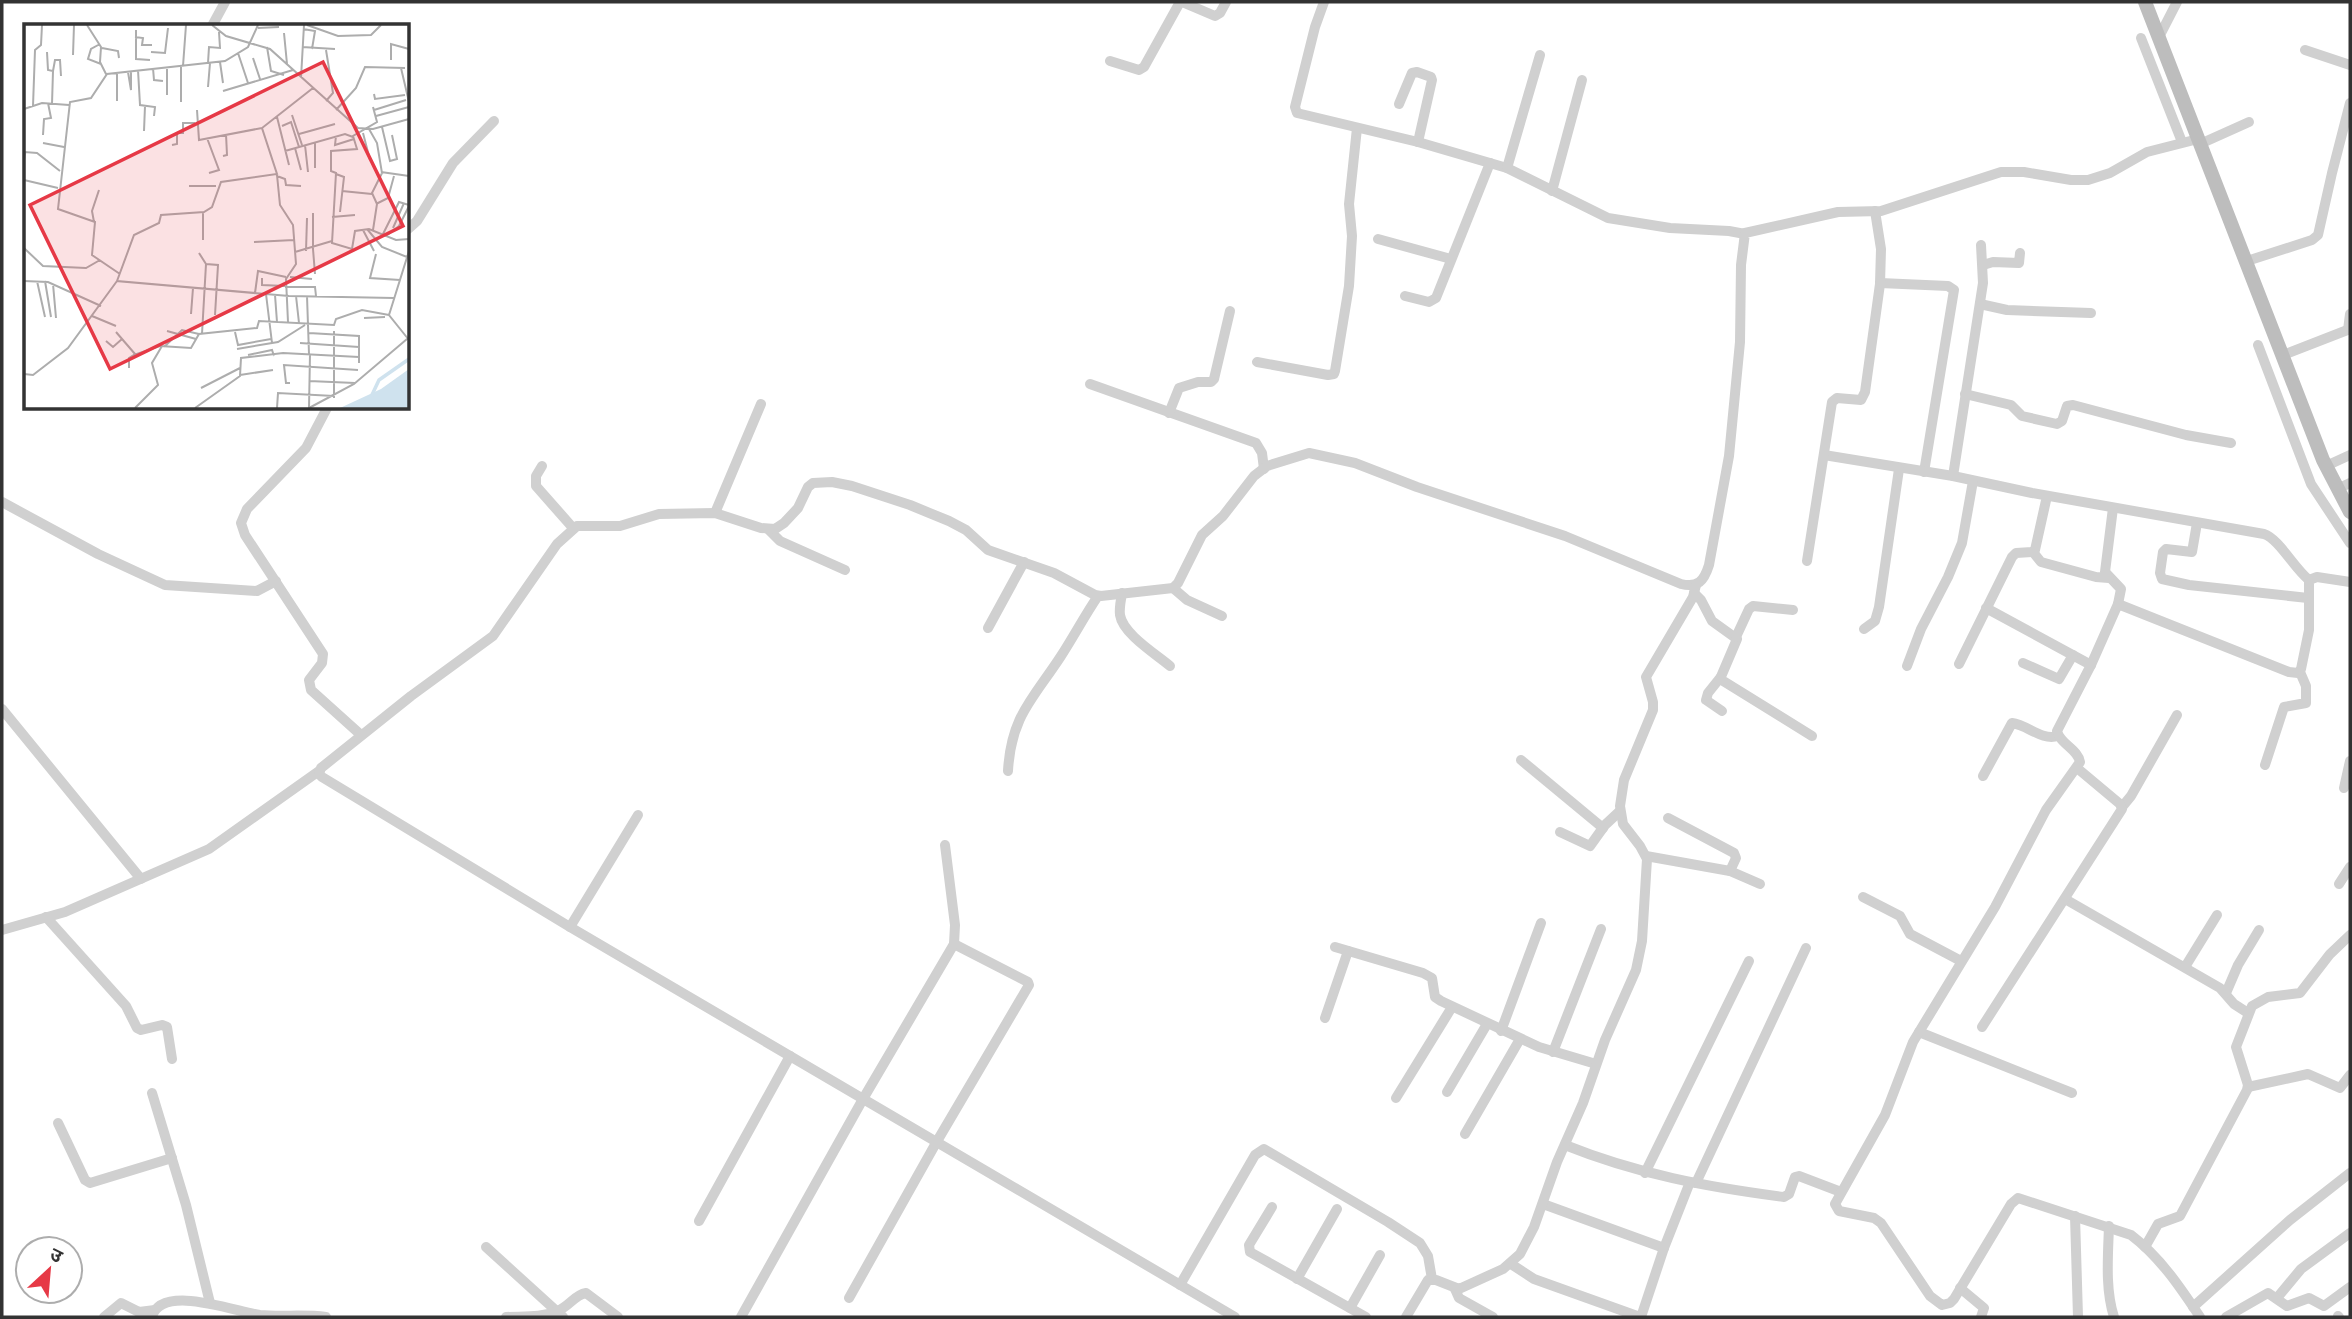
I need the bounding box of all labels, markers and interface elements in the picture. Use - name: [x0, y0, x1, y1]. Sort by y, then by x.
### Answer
- inset map: [24, 24, 410, 410]
- north arrow: [14, 1235, 84, 1305]
- text: उ: [47, 1241, 67, 1267]

